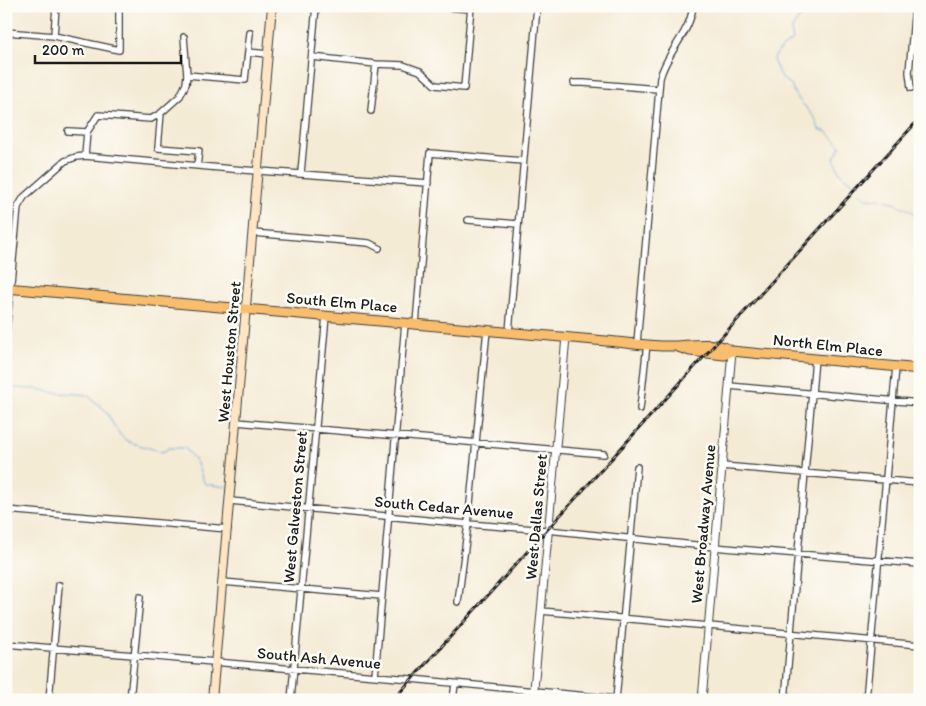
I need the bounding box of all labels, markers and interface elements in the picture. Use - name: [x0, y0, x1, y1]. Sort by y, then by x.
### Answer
- scale bar: [35, 32, 181, 64]
- text: 200 m: [42, 41, 85, 59]
- street label: West Houston Street: [213, 281, 245, 423]
- street label: South Elm Place: [286, 288, 398, 316]
- street label: North Elm Place: [772, 330, 884, 360]
- street label: West Galveston Street: [279, 430, 311, 584]
- street label: West Broadway Avenue: [687, 444, 719, 604]
- street label: West Dallas Street: [521, 453, 551, 581]
- street label: South Cedar Avenue: [374, 491, 514, 523]
- street label: South Ash Avenue: [256, 643, 382, 673]

